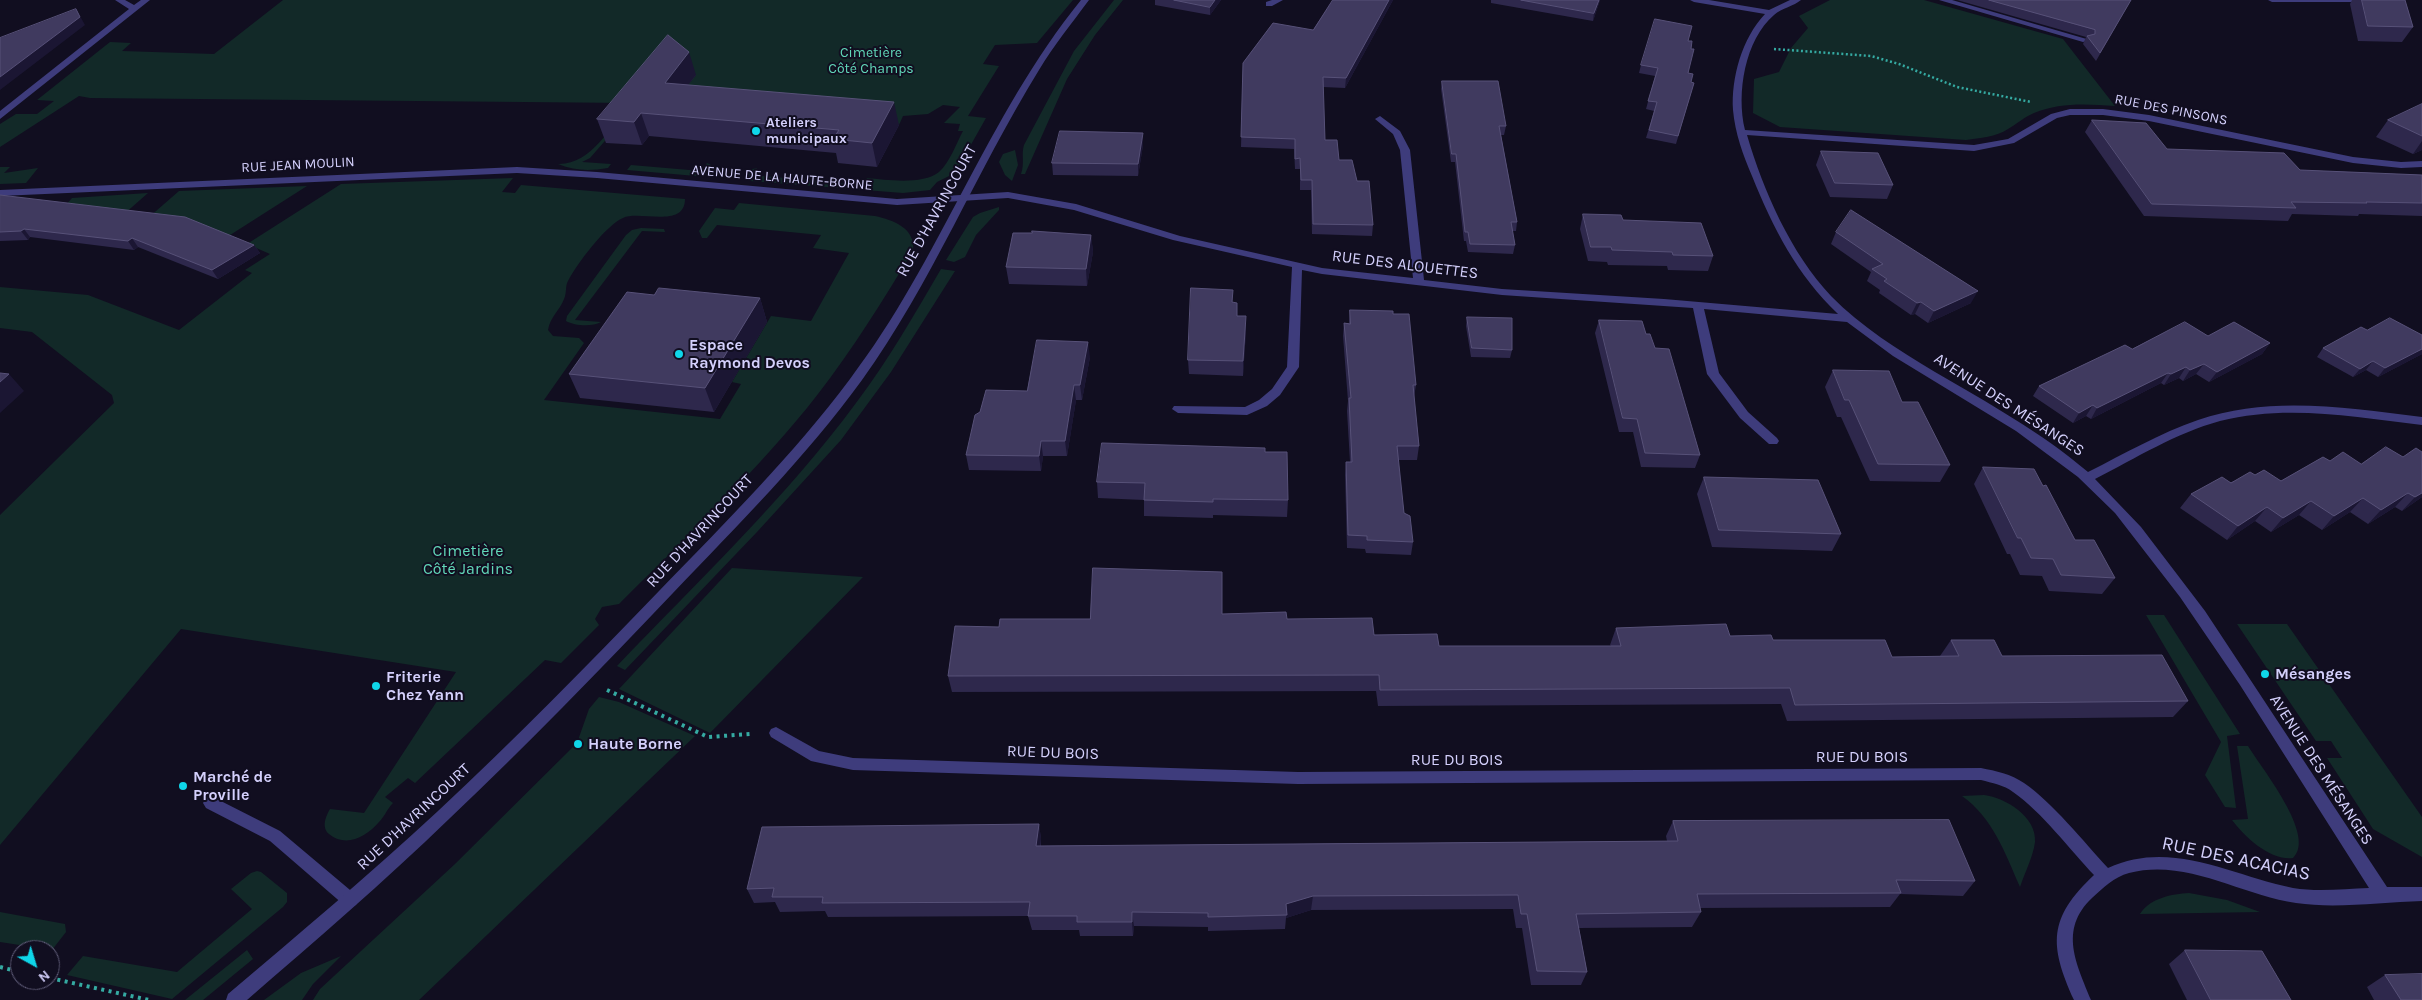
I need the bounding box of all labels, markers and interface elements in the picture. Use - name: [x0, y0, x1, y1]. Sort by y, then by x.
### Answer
- park label: Cimetière Côté Champs: [828, 45, 914, 78]
- street label: RUE DES PINSONS: [2113, 91, 2229, 129]
- place label: Ateliers municipaux: [766, 115, 847, 148]
- marker: Ateliers municipaux: [750, 125, 762, 137]
- street label: RUE D'HAVRINCOURT: [893, 142, 981, 280]
- street label: RUE JEAN MOULIN: [241, 154, 355, 176]
- street label: AVENUE DE LA HAUTE-BORNE: [691, 162, 873, 194]
- street label: RUE DES ALOUETTES: [1331, 247, 1479, 283]
- place label: Espace Raymond Devos: [689, 335, 810, 373]
- marker: Espace Raymond Devos: [673, 348, 685, 360]
- street label: AVENUE DES MÉSANGES: [1930, 349, 2088, 461]
- street label: RUE D'HAVRINCOURT: [643, 470, 757, 592]
- park label: Cimetière Côté Jardins: [423, 541, 513, 579]
- place label: Mésanges: [2275, 664, 2351, 684]
- place label: Friterie Chez Yann: [386, 667, 464, 705]
- marker: Mésanges: [2259, 668, 2271, 680]
- marker: Friterie Chez Yann: [370, 680, 382, 692]
- street label: AVENUE DES MÉSANGES: [2265, 691, 2377, 849]
- place label: Haute Borne: [588, 734, 682, 754]
- marker: Haute Borne: [572, 738, 584, 750]
- street label: RUE DU BOIS: [1007, 742, 1099, 764]
- street label: RUE DU BOIS: [1816, 747, 1908, 767]
- street label: RUE DU BOIS: [1411, 750, 1503, 770]
- street label: RUE D'HAVRINCOURT: [353, 760, 475, 874]
- place label: Marché de Proville: [193, 767, 272, 805]
- marker: Marché de Proville: [177, 780, 189, 792]
- street label: RUE DES ACACIAS: [2160, 832, 2312, 886]
- north arrow: [10, 940, 60, 990]
- text: N: [35, 966, 53, 986]

